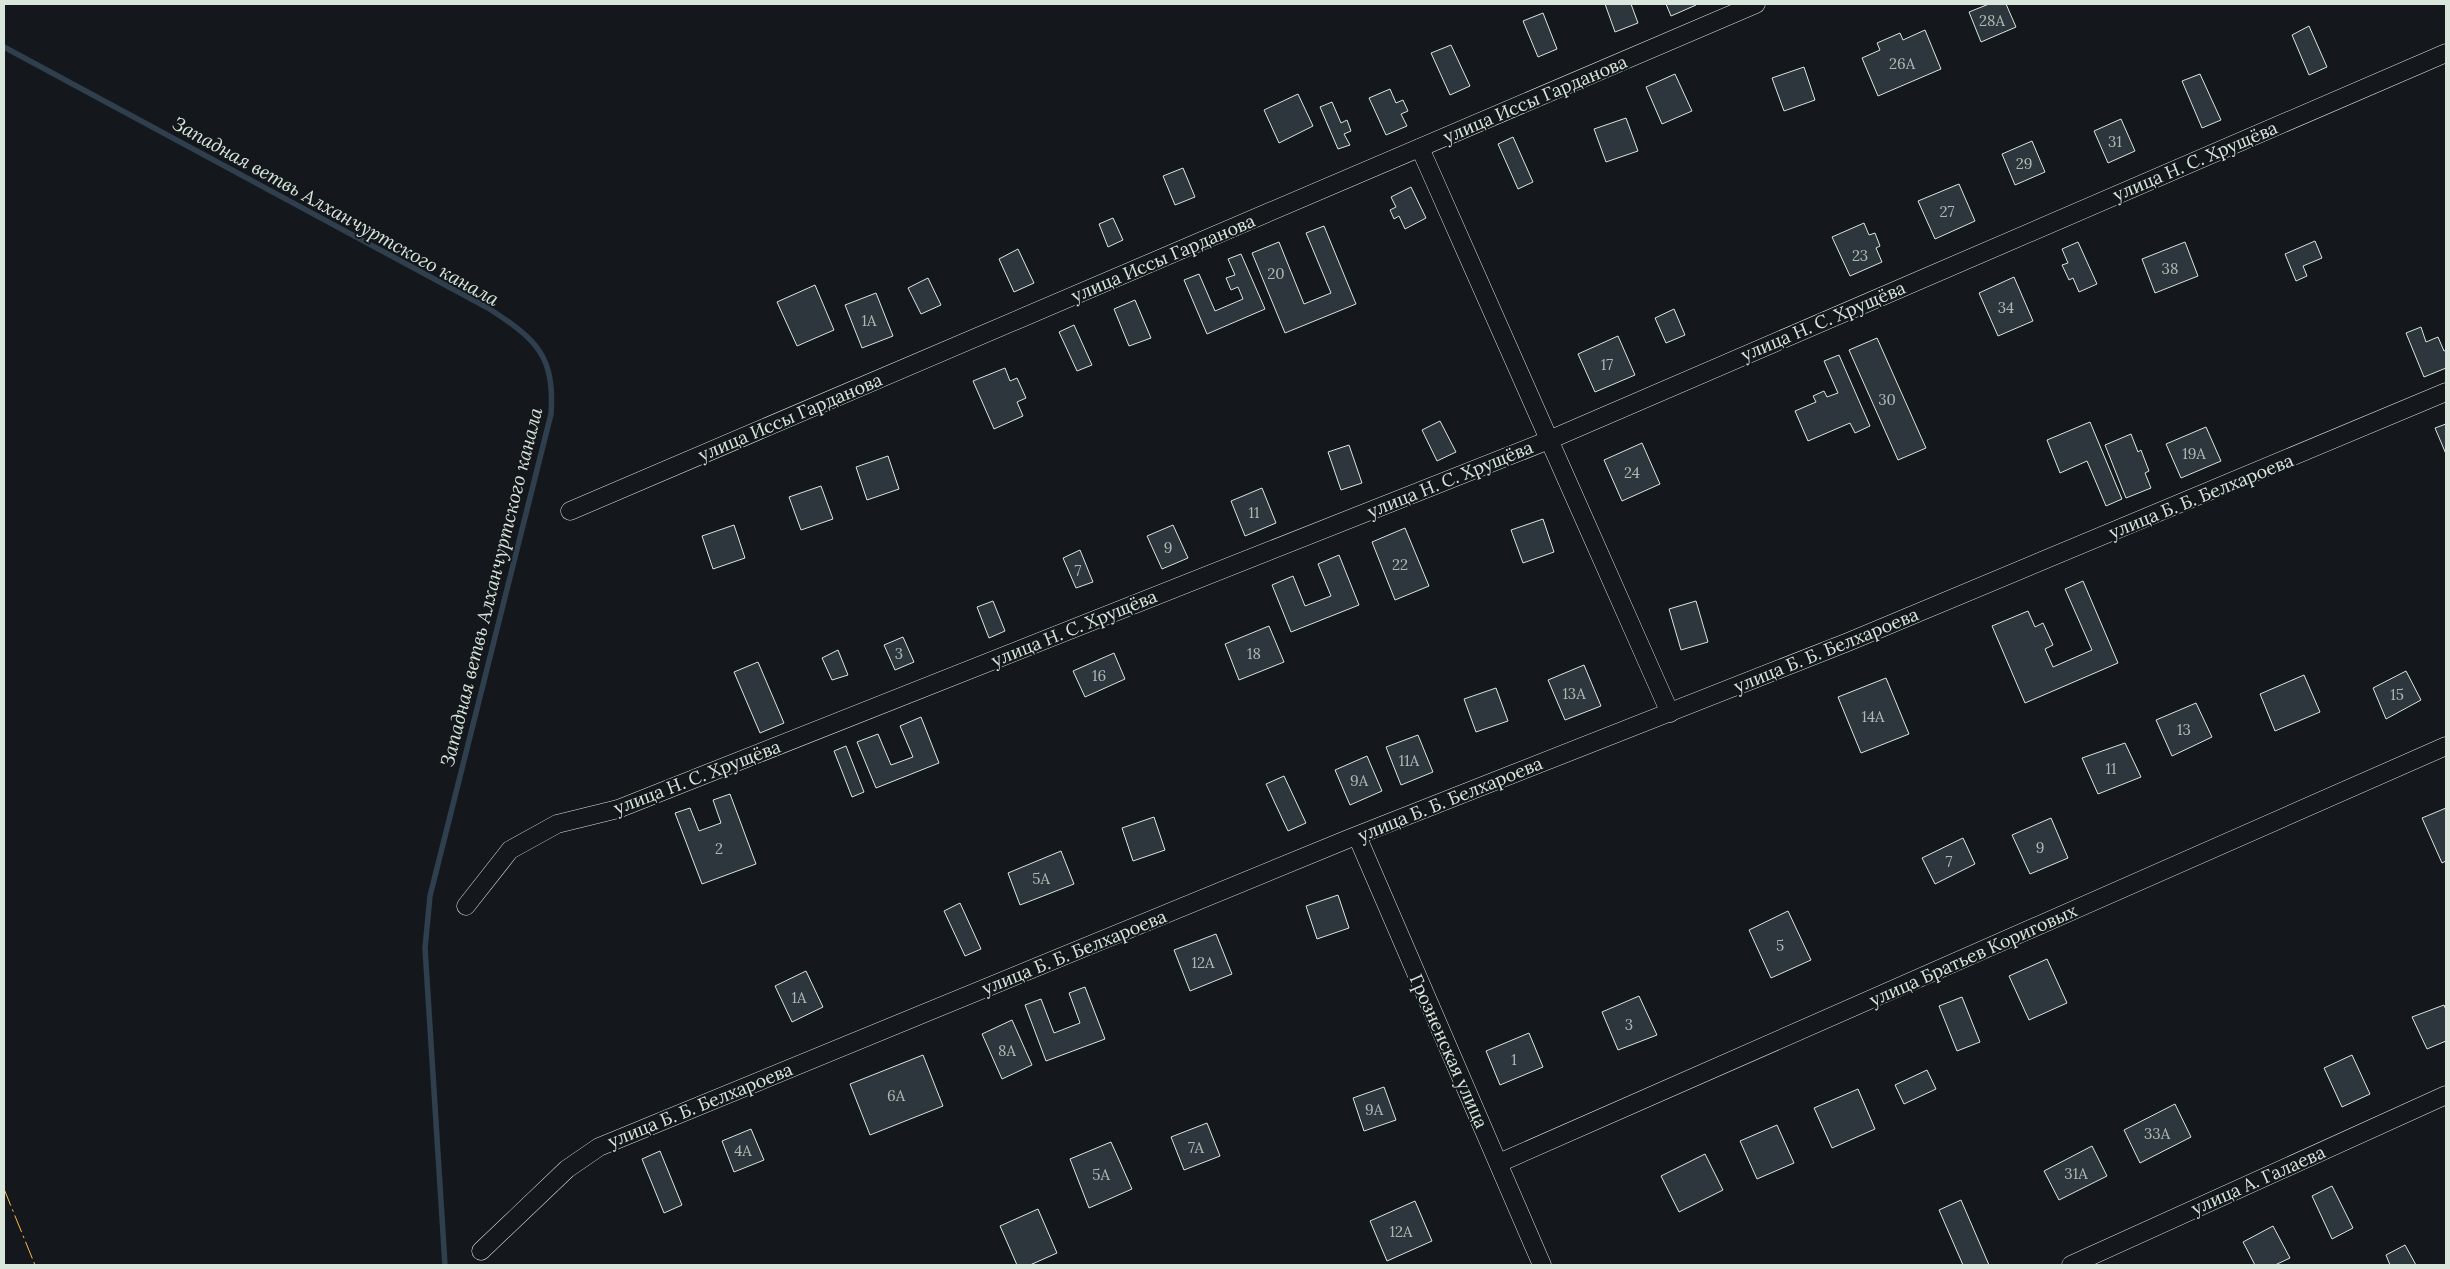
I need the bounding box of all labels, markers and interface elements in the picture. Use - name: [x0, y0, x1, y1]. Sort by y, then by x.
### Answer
- house number: 28А: [1979, 11, 2006, 30]
- street label: улица Иссы Гарданова: [1440, 50, 1630, 148]
- house number: 26А: [1889, 54, 1916, 73]
- water label: Западная ветвь Алханчуртского канала: [169, 111, 504, 311]
- street label: улица Н. С. Хрущёва: [2109, 116, 2281, 206]
- house number: 31: [2108, 132, 2122, 151]
- house number: 29: [2016, 154, 2032, 173]
- house number: 27: [1940, 202, 1955, 221]
- street label: улица Иссы Гарданова: [1068, 209, 1258, 307]
- house number: 23: [1852, 246, 1868, 265]
- house number: 38: [2162, 259, 2178, 278]
- house number: 20: [1267, 264, 1285, 283]
- street label: улица Н. С. Хрущёва: [1737, 276, 1909, 366]
- house number: 34: [1998, 298, 2014, 317]
- house number: 1А: [861, 311, 877, 330]
- house number: 17: [1601, 355, 1613, 374]
- street label: улица Иссы Гарданова: [695, 368, 885, 466]
- house number: 30: [1878, 390, 1896, 409]
- water label: Западная ветвь Алханчуртского канала: [435, 404, 547, 769]
- street label: улица Н. С. Хрущёва: [1364, 435, 1536, 523]
- house number: 19А: [2182, 444, 2206, 463]
- street label: улица Б. Б. Белхароева: [2105, 448, 2297, 544]
- house number: 24: [1624, 463, 1640, 482]
- house number: 11: [1249, 503, 1259, 522]
- house number: 9: [1164, 538, 1172, 557]
- house number: 22: [1392, 555, 1408, 574]
- house number: 7: [1075, 561, 1082, 580]
- street label: улица Н. С. Хрущёва: [988, 584, 1160, 672]
- street label: улица Б. Б. Белхароева: [1730, 602, 1922, 698]
- house number: 3: [895, 644, 903, 663]
- house number: 18: [1247, 644, 1261, 663]
- house number: 16: [1092, 666, 1106, 685]
- house number: 13А: [1562, 684, 1586, 703]
- house number: 15: [2390, 685, 2404, 704]
- house number: 14А: [1862, 707, 1885, 726]
- house number: 13: [2177, 720, 2191, 739]
- street label: улица Н. С. Хрущёва: [610, 735, 784, 819]
- street label: улица Б. Б. Белхароева: [1354, 751, 1546, 847]
- house number: 11А: [1399, 751, 1420, 770]
- house number: 11: [2106, 759, 2116, 778]
- house number: 9А: [1350, 771, 1369, 790]
- house number: 9: [2036, 838, 2044, 857]
- house number: 2: [715, 839, 723, 858]
- house number: 7: [1946, 852, 1953, 871]
- house number: 5А: [1032, 869, 1050, 888]
- street label: улица Братьев Кориговых: [1866, 899, 2081, 1011]
- street label: улица Б. Б. Белхароева: [978, 904, 1170, 1000]
- house number: 5: [1776, 936, 1784, 955]
- house number: 12А: [1192, 953, 1215, 972]
- street label: Грозненская улица: [1405, 970, 1493, 1132]
- house number: 1А: [791, 988, 807, 1007]
- house number: 3: [1625, 1015, 1633, 1034]
- house number: 8А: [998, 1041, 1017, 1060]
- house number: 1: [1511, 1050, 1517, 1069]
- street label: улица Б. Б. Белхароева: [604, 1057, 796, 1153]
- house number: 6А: [887, 1086, 906, 1105]
- house number: 9А: [1365, 1100, 1384, 1119]
- house number: 33А: [2144, 1124, 2171, 1143]
- house number: 7А: [1188, 1138, 1205, 1157]
- street label: улица А. Галаева: [2187, 1140, 2329, 1220]
- house number: 4А: [734, 1141, 752, 1160]
- house number: 31А: [2064, 1164, 2088, 1183]
- house number: 5А: [1092, 1165, 1110, 1184]
- house number: 12А: [1390, 1222, 1413, 1241]

